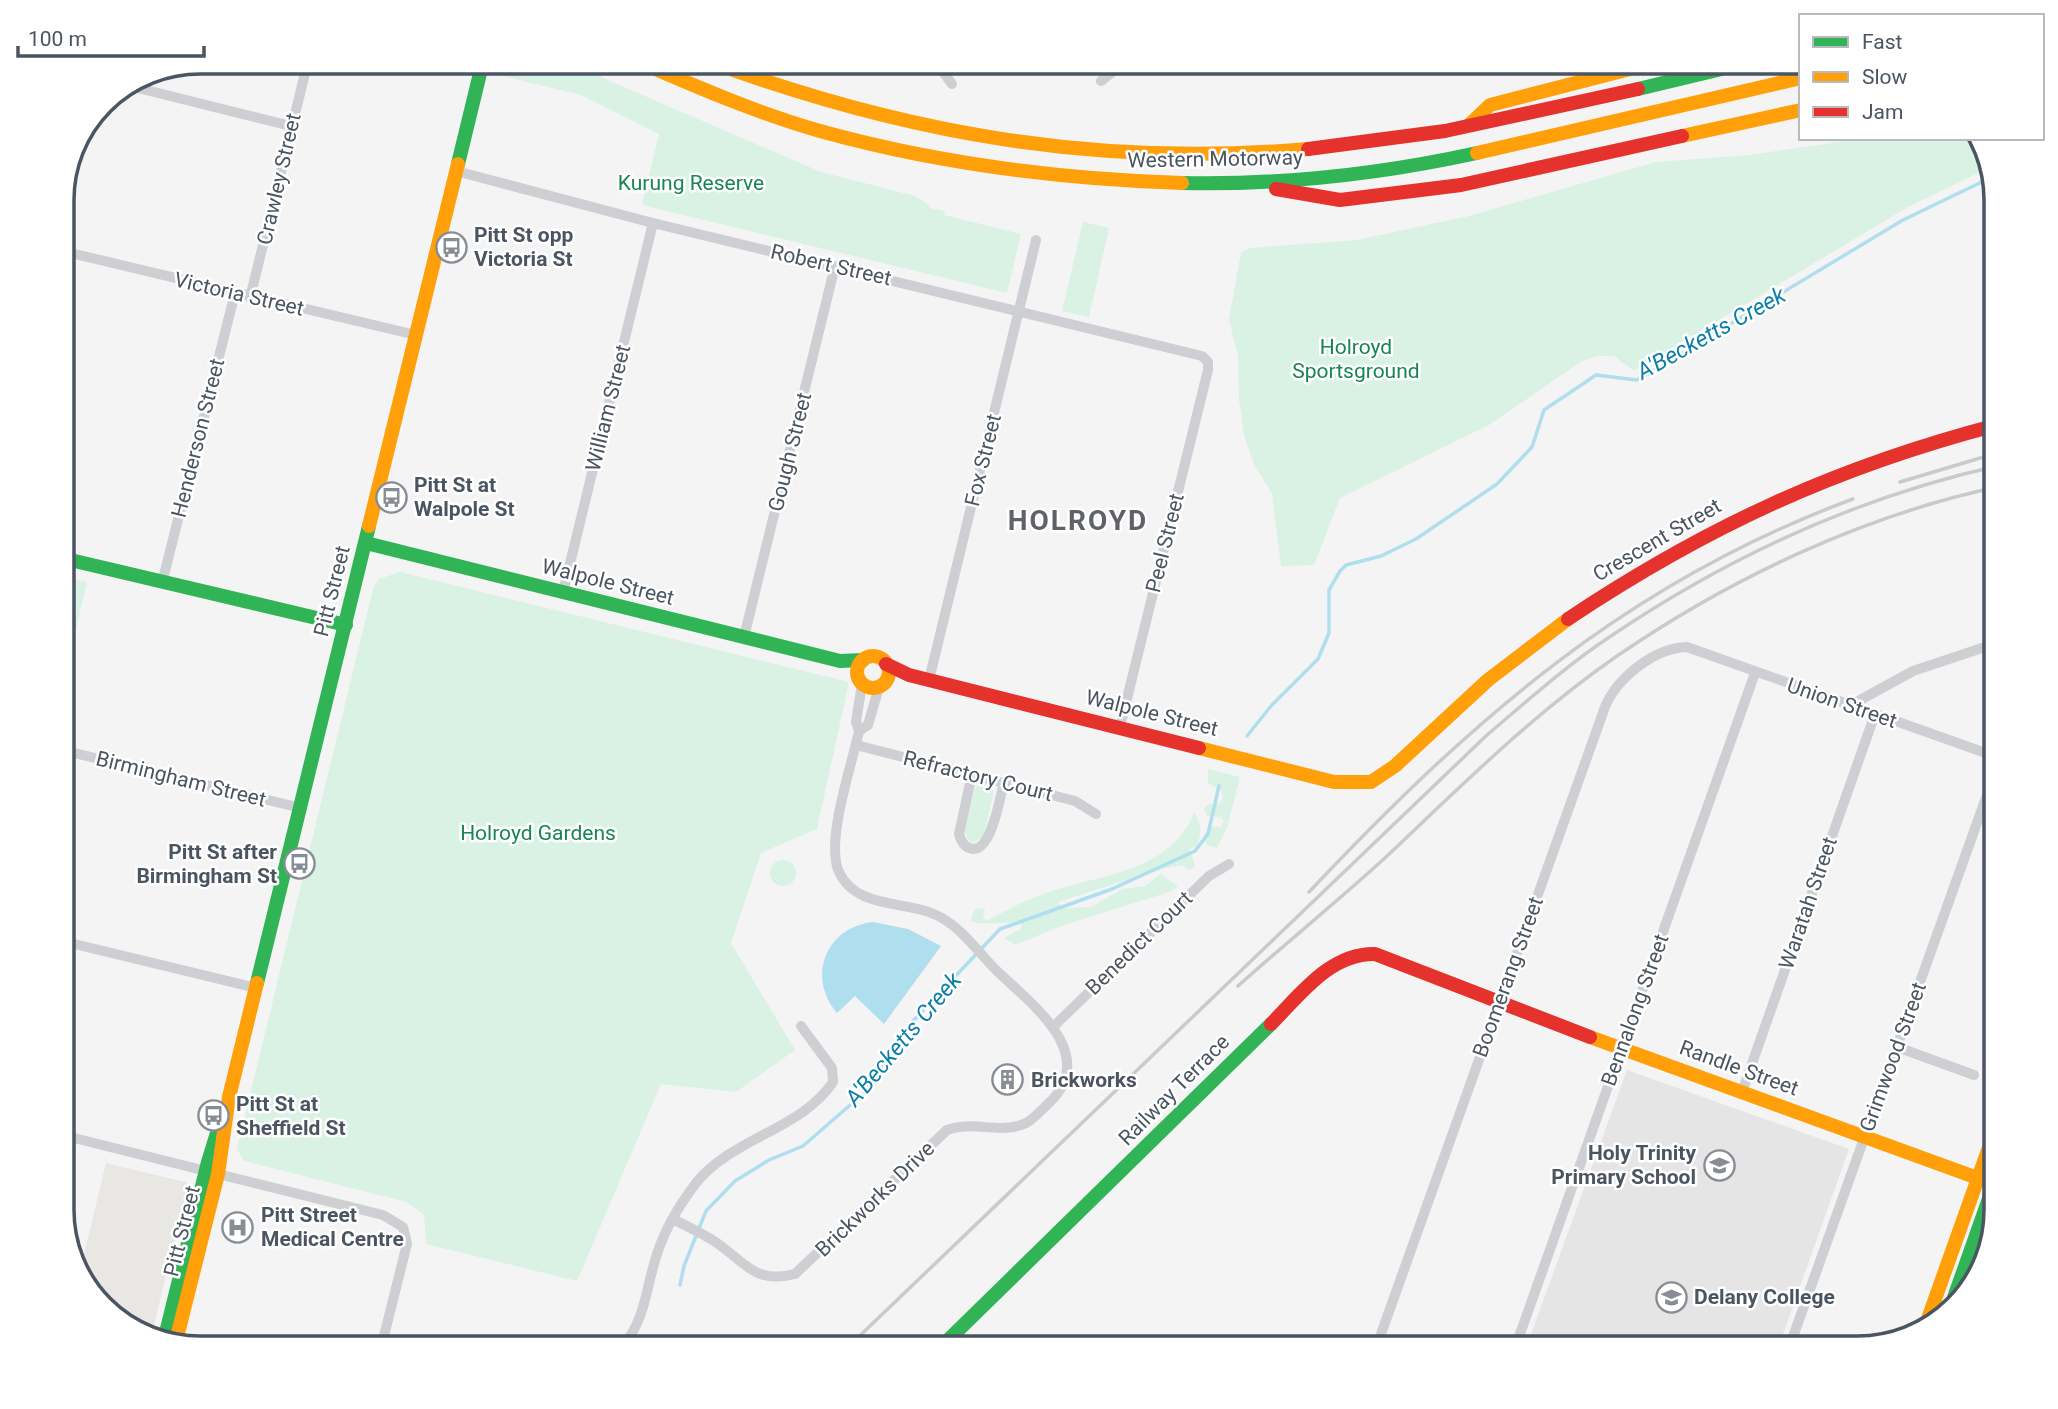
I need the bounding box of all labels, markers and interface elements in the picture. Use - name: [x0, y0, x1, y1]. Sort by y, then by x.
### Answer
- scale bar: [18, 14, 203, 58]
- legend: [1799, 14, 2044, 140]
- text: 100 m: [28, 27, 87, 51]
- text: Fast: [1862, 30, 1903, 54]
- text: Slow: [1862, 65, 1908, 89]
- text: Jam: [1862, 100, 1903, 124]
- street label: Crawley Street: [252, 111, 306, 247]
- street label: Western Motorway: [1127, 145, 1303, 173]
- park label: Kurung Reserve: [618, 171, 764, 195]
- place label: Pitt St opp Victoria St: [474, 223, 573, 271]
- bus stop icon: Pitt St opp Victoria St: [434, 230, 468, 264]
- street label: Robert Street: [768, 239, 894, 291]
- street label: Victoria Street: [172, 267, 306, 321]
- water label: A'Becketts Creek: [1631, 281, 1791, 386]
- park label: Holroyd Sportsground: [1292, 335, 1420, 383]
- street label: William Street: [581, 342, 635, 474]
- street label: Henderson Street: [167, 356, 229, 520]
- street label: Gough Street: [764, 390, 816, 514]
- street label: Fox Street: [960, 411, 1006, 509]
- place label: Pitt St at Walpole St: [414, 473, 515, 521]
- bus stop icon: Pitt St at Walpole St: [374, 480, 408, 514]
- street label: Peel Street: [1141, 491, 1189, 595]
- street label: Crescent Street: [1589, 494, 1725, 586]
- district label: HOLROYD: [1008, 504, 1148, 537]
- street label: Pitt Street: [309, 543, 355, 639]
- street label: Walpole Street: [539, 554, 677, 610]
- street label: Union Street: [1784, 673, 1900, 733]
- street label: Walpole Street: [1083, 685, 1221, 741]
- street label: Birmingham Street: [94, 746, 269, 812]
- street label: Refractory Court: [901, 746, 1055, 806]
- park label: Holroyd Gardens: [460, 821, 616, 845]
- street label: Waratah Street: [1774, 834, 1842, 972]
- place label: Pitt St after Birmingham St: [136, 840, 277, 888]
- bus stop icon: Pitt St after Birmingham St: [283, 847, 317, 881]
- street label: Benedict Court: [1081, 886, 1197, 1000]
- street label: Boomerang Street: [1468, 894, 1548, 1060]
- street label: Bennalong Street: [1596, 931, 1674, 1089]
- water label: A'Becketts Creek: [839, 967, 968, 1112]
- street label: Grimwood Street: [1855, 979, 1931, 1135]
- street label: Railway Terrace: [1114, 1030, 1234, 1150]
- street label: Randle Street: [1676, 1035, 1802, 1101]
- building icon: Brickworks: [991, 1063, 1025, 1097]
- place label: Brickworks: [1031, 1068, 1137, 1092]
- place label: Pitt St at Sheffield St: [236, 1092, 346, 1140]
- bus stop icon: Pitt St at Sheffield St: [196, 1099, 230, 1133]
- street label: Brickworks Drive: [811, 1136, 939, 1262]
- place label: Holy Trinity Primary School: [1551, 1141, 1696, 1189]
- school or university icon: Holy Trinity Primary School: [1702, 1148, 1736, 1182]
- street label: Pitt Street: [159, 1183, 205, 1279]
- place label: Pitt Street Medical Centre: [261, 1203, 404, 1251]
- hospital icon: Pitt Street Medical Centre: [221, 1210, 255, 1244]
- school or university icon: Delany College: [1654, 1280, 1688, 1314]
- place label: Delany College: [1694, 1285, 1835, 1309]

